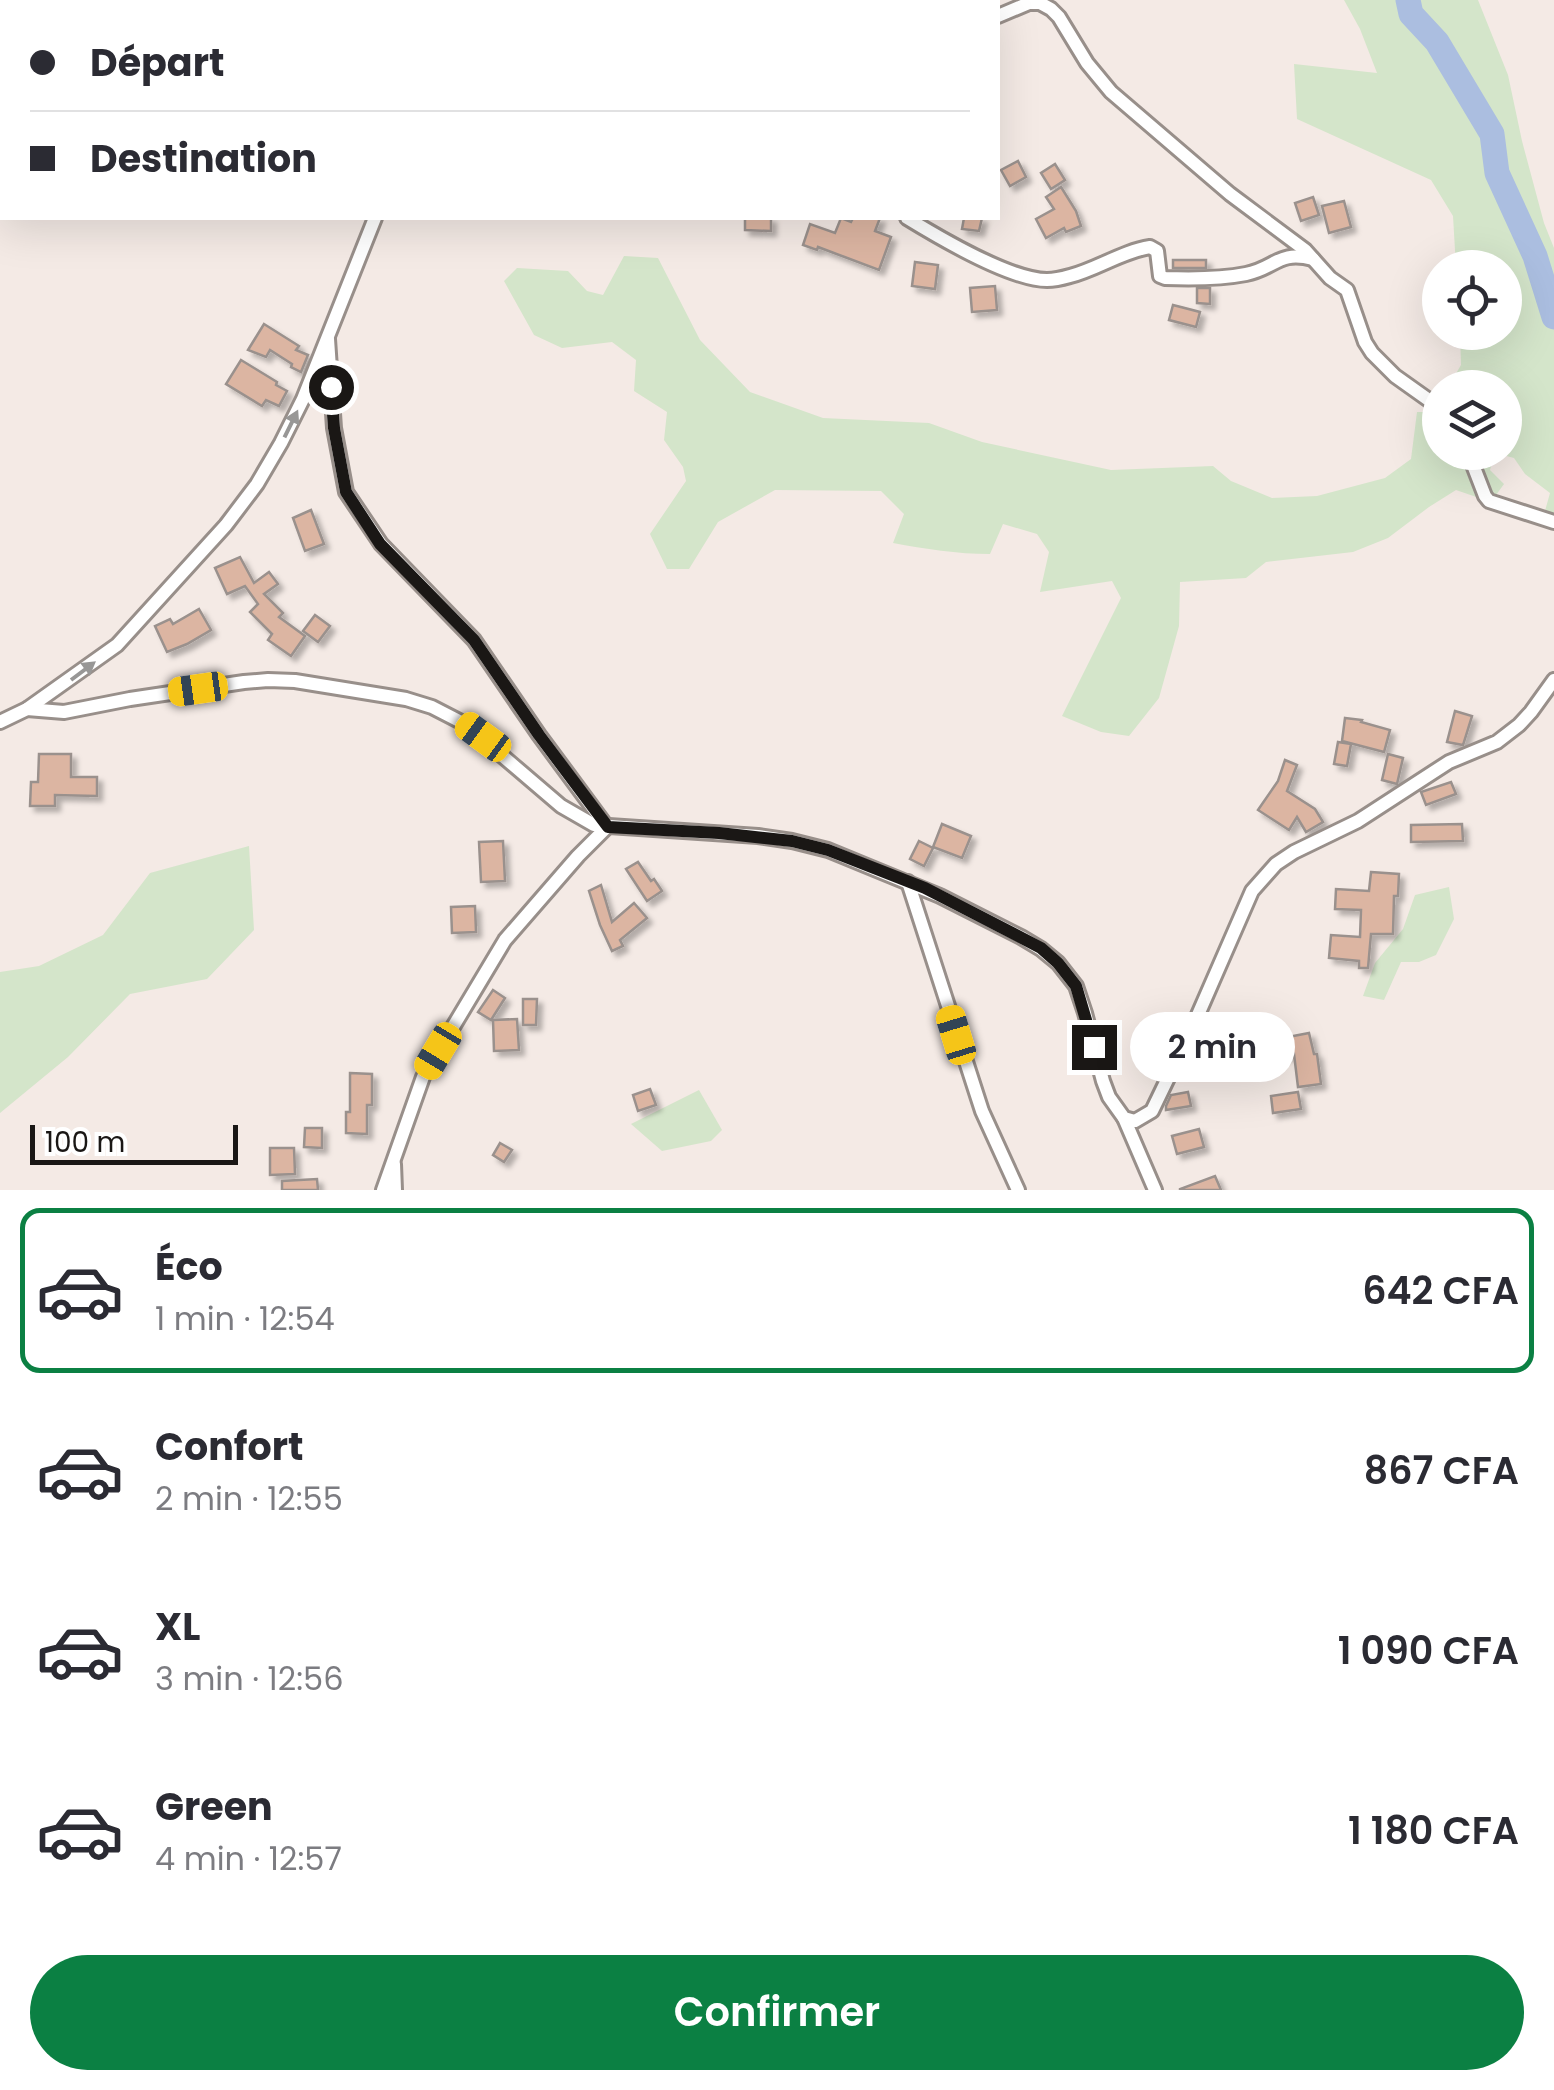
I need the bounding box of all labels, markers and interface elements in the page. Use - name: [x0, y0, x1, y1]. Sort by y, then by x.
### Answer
- text: Départ: [90, 36, 224, 89]
- text: Destination: [90, 132, 317, 185]
- map controls: [1422, 250, 1522, 470]
- button: locate: [1422, 250, 1522, 350]
- route start: [309, 365, 354, 410]
- button: layers: [1422, 370, 1522, 470]
- one-way arrow: [282, 410, 299, 439]
- one-way arrow: [70, 661, 96, 681]
- car: [166, 670, 230, 708]
- car: [450, 707, 516, 767]
- car: [933, 1002, 979, 1068]
- callout: 2 min: [1129, 1012, 1294, 1082]
- car: [410, 1018, 466, 1084]
- text: 2 min: [1168, 1024, 1257, 1069]
- route end: [1072, 1025, 1117, 1070]
- scale bar: [30, 1120, 238, 1164]
- text: 100 m: [45, 1123, 125, 1162]
- text: Éco: [155, 1240, 223, 1293]
- icon: car: [35, 1246, 125, 1336]
- text: 642 CFA: [1362, 1264, 1519, 1317]
- text: 1 min · 12:54: [155, 1296, 335, 1341]
- text: Confort: [155, 1420, 303, 1473]
- icon: car: [35, 1426, 125, 1516]
- text: 867 CFA: [1364, 1444, 1519, 1497]
- text: 2 min · 12:55: [155, 1476, 343, 1521]
- text: XL: [155, 1600, 200, 1653]
- icon: car: [35, 1606, 125, 1696]
- text: 1 090 CFA: [1338, 1624, 1519, 1677]
- text: 3 min · 12:56: [155, 1656, 343, 1701]
- text: Green: [155, 1780, 273, 1833]
- icon: car: [35, 1786, 125, 1876]
- text: 1 180 CFA: [1348, 1804, 1519, 1857]
- text: 4 min · 12:57: [155, 1836, 342, 1881]
- button: Confirmer: [30, 1955, 1524, 2070]

